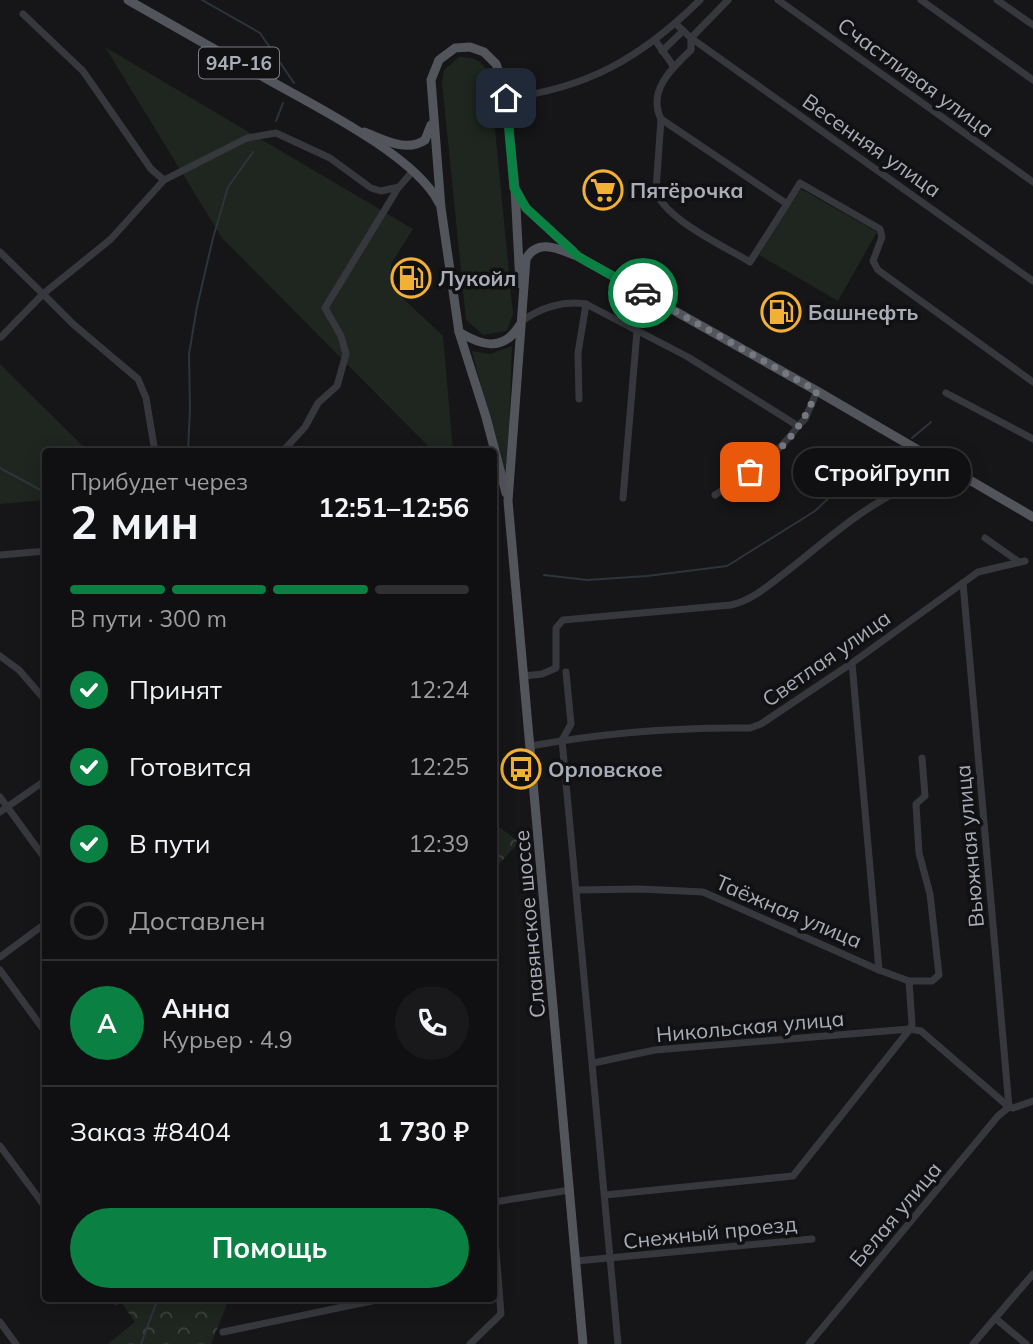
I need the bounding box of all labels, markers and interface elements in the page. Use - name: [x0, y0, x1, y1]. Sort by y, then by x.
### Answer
- street label: Счастливая улица: [833, 12, 999, 142]
- road number: 94Р-16: [199, 48, 279, 78]
- pin: [476, 68, 536, 128]
- icon: home: [487, 79, 525, 117]
- street label: Весенняя улица: [798, 88, 946, 202]
- supermarket icon: Пятёрочка: [582, 169, 624, 211]
- place label: Пятёрочка: [630, 177, 744, 203]
- fuel station icon: Лукойл: [390, 257, 432, 299]
- courier: [608, 258, 678, 328]
- place label: Лукойл: [438, 265, 516, 291]
- icon: car: [624, 274, 662, 312]
- fuel station icon: Башнефть: [760, 291, 802, 333]
- place label: Башнефть: [808, 299, 919, 325]
- pin: [720, 442, 780, 502]
- callout: СтройГрупп: [792, 448, 970, 496]
- icon: bag: [731, 453, 769, 491]
- text: СтройГрупп: [814, 458, 950, 487]
- text: Прибудет через: [70, 467, 248, 496]
- text: 12:51–12:56: [318, 491, 469, 524]
- text: 2 мин: [70, 493, 199, 551]
- text: В пути · 300 m: [70, 604, 227, 633]
- street label: Светлая улица: [757, 604, 895, 712]
- icon: check: [70, 671, 108, 709]
- text: Принят: [129, 673, 222, 706]
- text: 12:24: [409, 675, 469, 704]
- icon: check: [70, 748, 108, 786]
- bus stop icon: Орловское: [500, 748, 542, 790]
- text: Готовится: [129, 750, 252, 783]
- text: 12:25: [409, 752, 469, 781]
- place label: Орловское: [548, 756, 663, 782]
- street label: Вьюжная улица: [949, 764, 989, 928]
- icon: check: [70, 825, 108, 863]
- text: В пути: [129, 827, 210, 860]
- text: 12:39: [409, 829, 469, 858]
- street label: Славянское шоссе: [508, 829, 550, 1019]
- street label: Таёжная улица: [712, 869, 866, 953]
- text: Доставлен: [129, 904, 266, 937]
- button: phone: [395, 986, 469, 1060]
- text: Анна: [162, 992, 230, 1025]
- street label: Никольская улица: [655, 1005, 845, 1047]
- text: А: [97, 1007, 117, 1040]
- text: Курьер · 4.9: [162, 1025, 293, 1054]
- text: Заказ #8404: [70, 1115, 231, 1148]
- text: 1 730 ₽: [377, 1115, 469, 1148]
- street label: Белая улица: [844, 1156, 946, 1272]
- button: Помощь: [70, 1208, 469, 1288]
- street label: Снежный проезд: [622, 1210, 798, 1254]

